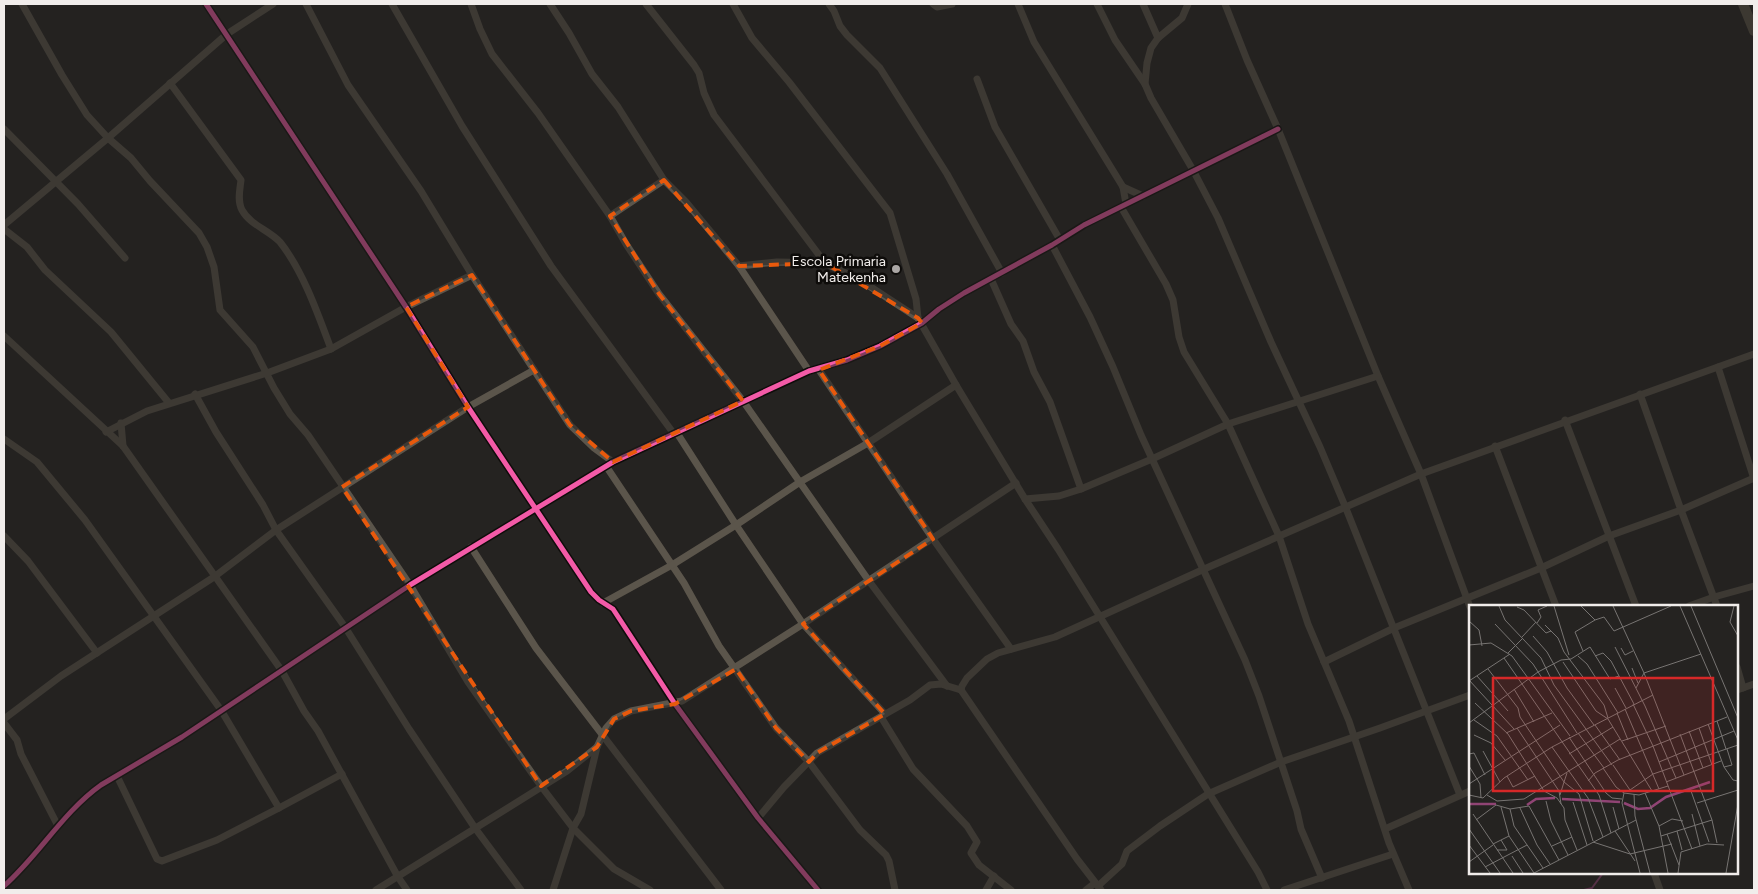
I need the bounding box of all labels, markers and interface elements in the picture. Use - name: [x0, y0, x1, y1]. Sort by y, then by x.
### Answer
- place label: Escola Primaria Matekenha: [792, 253, 886, 286]
- marker: Escola Primaria Matekenha: [890, 263, 902, 275]
- inset map: [1469, 605, 1738, 874]

